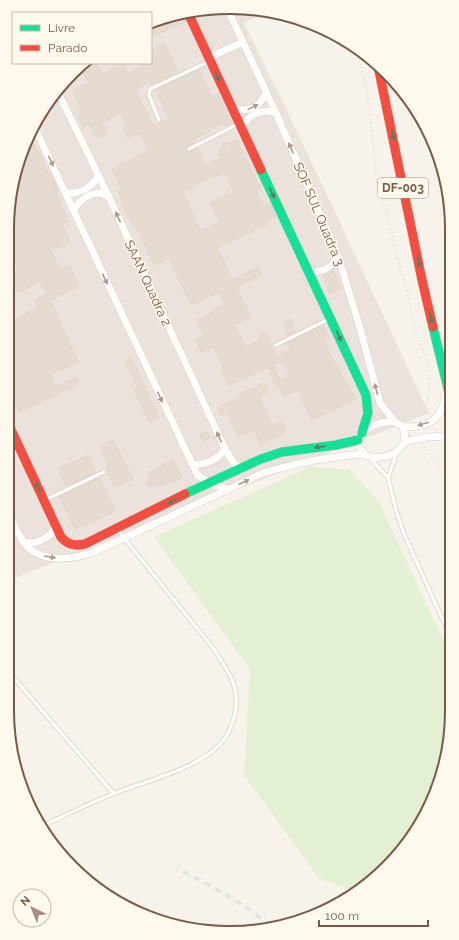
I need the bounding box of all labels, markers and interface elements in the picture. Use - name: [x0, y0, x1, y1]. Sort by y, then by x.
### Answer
- legend: [12, 12, 152, 64]
- text: Livre: [48, 21, 75, 35]
- text: Parado: [48, 41, 87, 55]
- one-way arrow: [214, 70, 220, 81]
- one-way arrow: [247, 103, 259, 110]
- one-way arrow: [390, 128, 396, 141]
- one-way arrow: [288, 143, 294, 154]
- one-way arrow: [48, 156, 54, 168]
- street label: SOF SUL Quadra 3: [290, 160, 348, 268]
- road number: DF-003: [378, 178, 428, 198]
- one-way arrow: [269, 188, 275, 199]
- one-way arrow: [115, 212, 121, 223]
- street label: SAAN Quadra 2: [122, 238, 175, 329]
- one-way arrow: [416, 256, 422, 268]
- one-way arrow: [102, 274, 108, 285]
- one-way arrow: [428, 312, 434, 324]
- one-way arrow: [336, 331, 342, 342]
- one-way arrow: [373, 383, 379, 395]
- one-way arrow: [157, 391, 163, 403]
- one-way arrow: [417, 421, 429, 427]
- one-way arrow: [216, 431, 222, 442]
- one-way arrow: [314, 444, 326, 450]
- one-way arrow: [238, 479, 249, 485]
- one-way arrow: [35, 482, 41, 493]
- one-way arrow: [167, 497, 178, 504]
- one-way arrow: [44, 554, 56, 560]
- north arrow: [12, 888, 52, 928]
- text: N: [18, 893, 33, 909]
- scale bar: [319, 902, 428, 928]
- text: 100 m: [325, 909, 359, 923]

